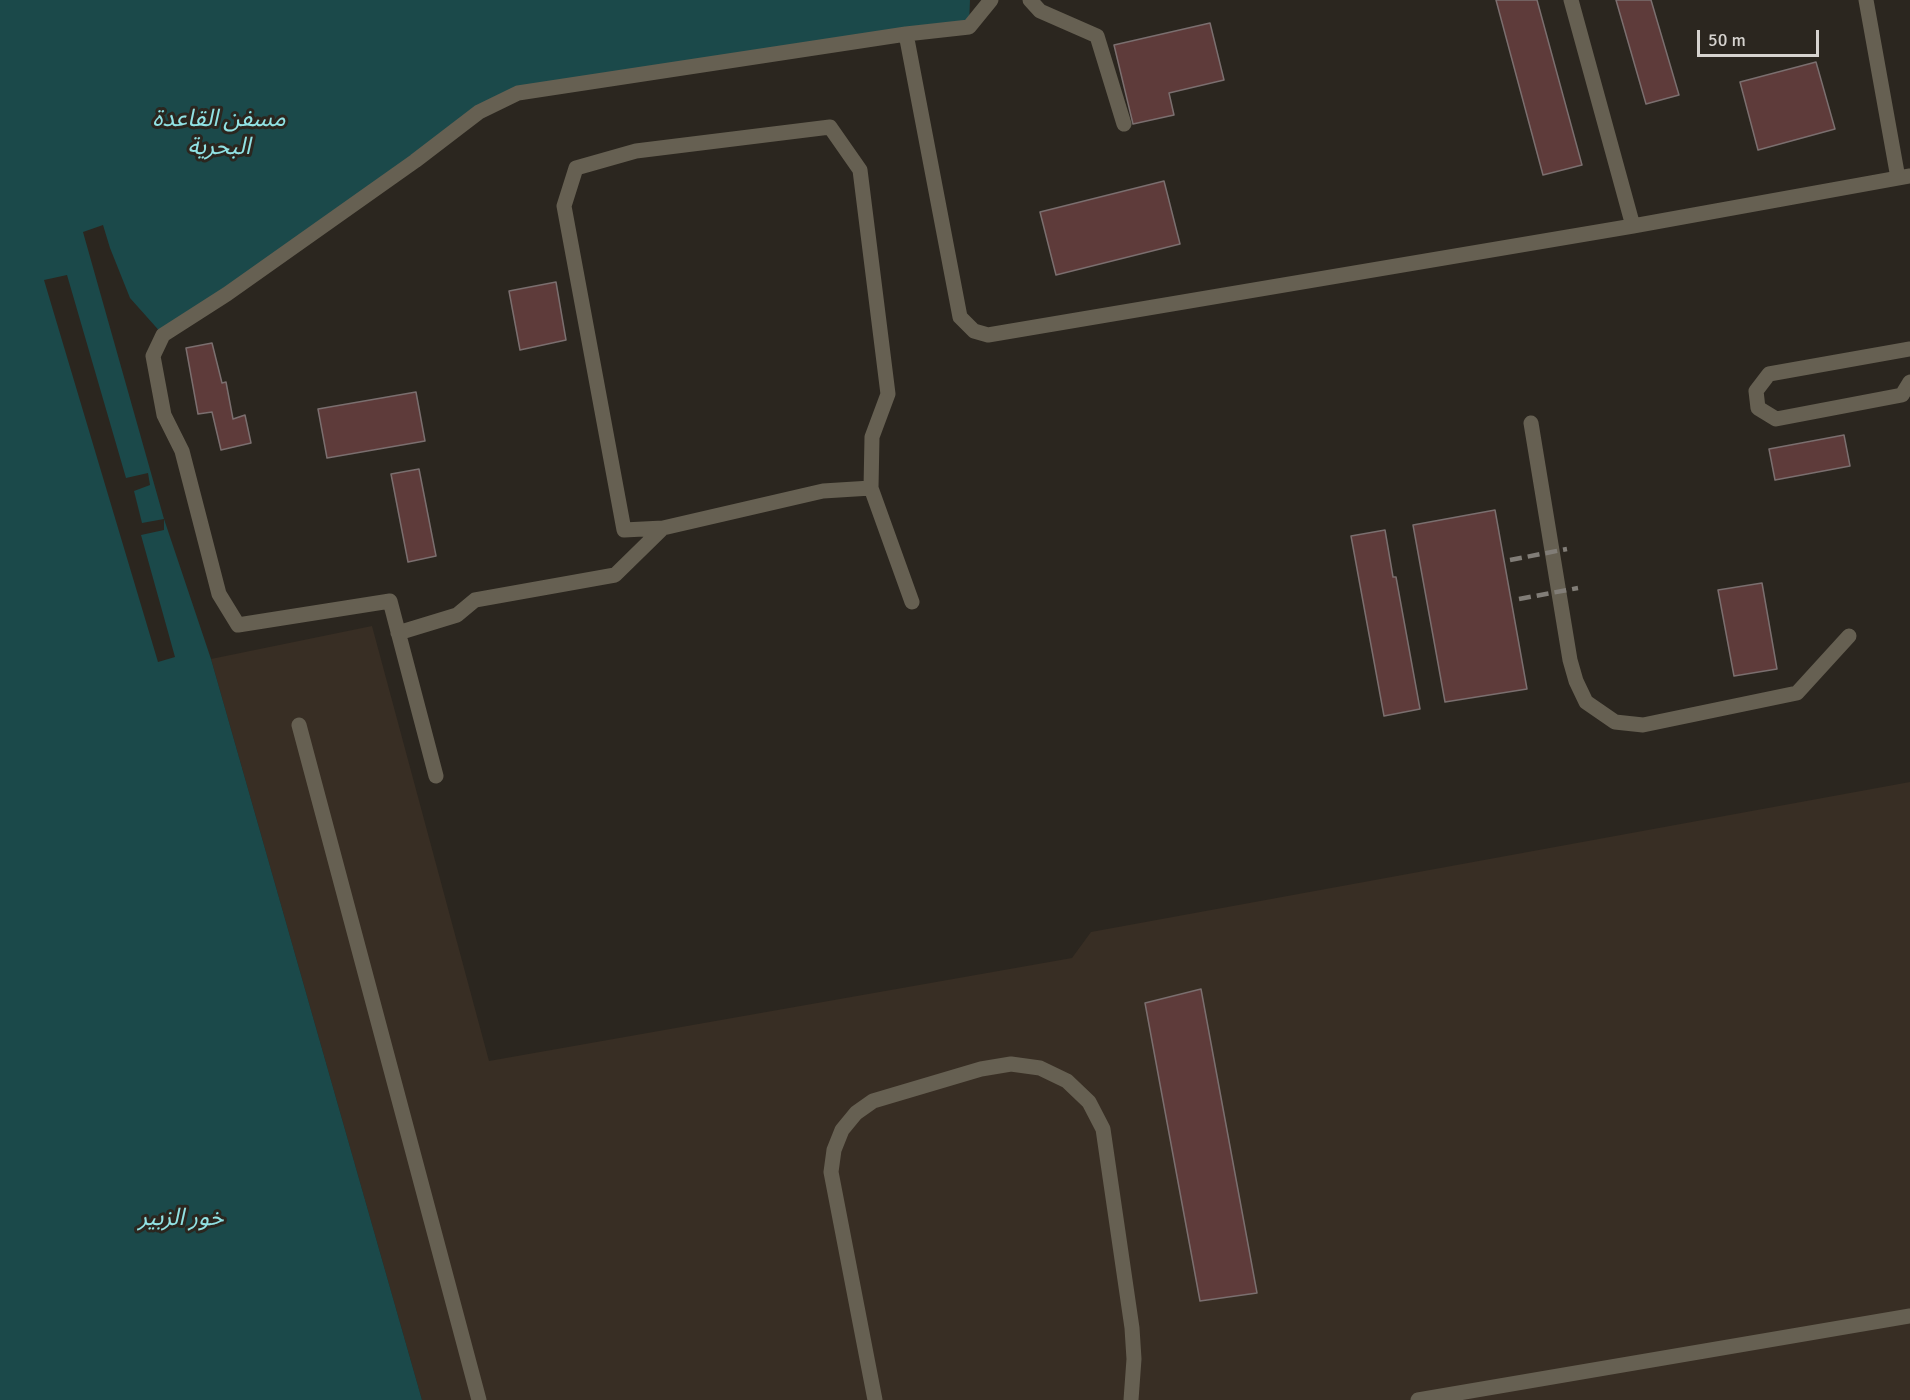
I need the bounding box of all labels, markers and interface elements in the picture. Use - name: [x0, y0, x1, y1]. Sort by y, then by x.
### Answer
- scale bar: [1700, 18, 1822, 56]
- text: 50 m: [1708, 29, 1746, 51]
- water label: مسفن القاعدة البحرية: [152, 106, 286, 162]
- water label: خور الزبير: [138, 1205, 224, 1233]

